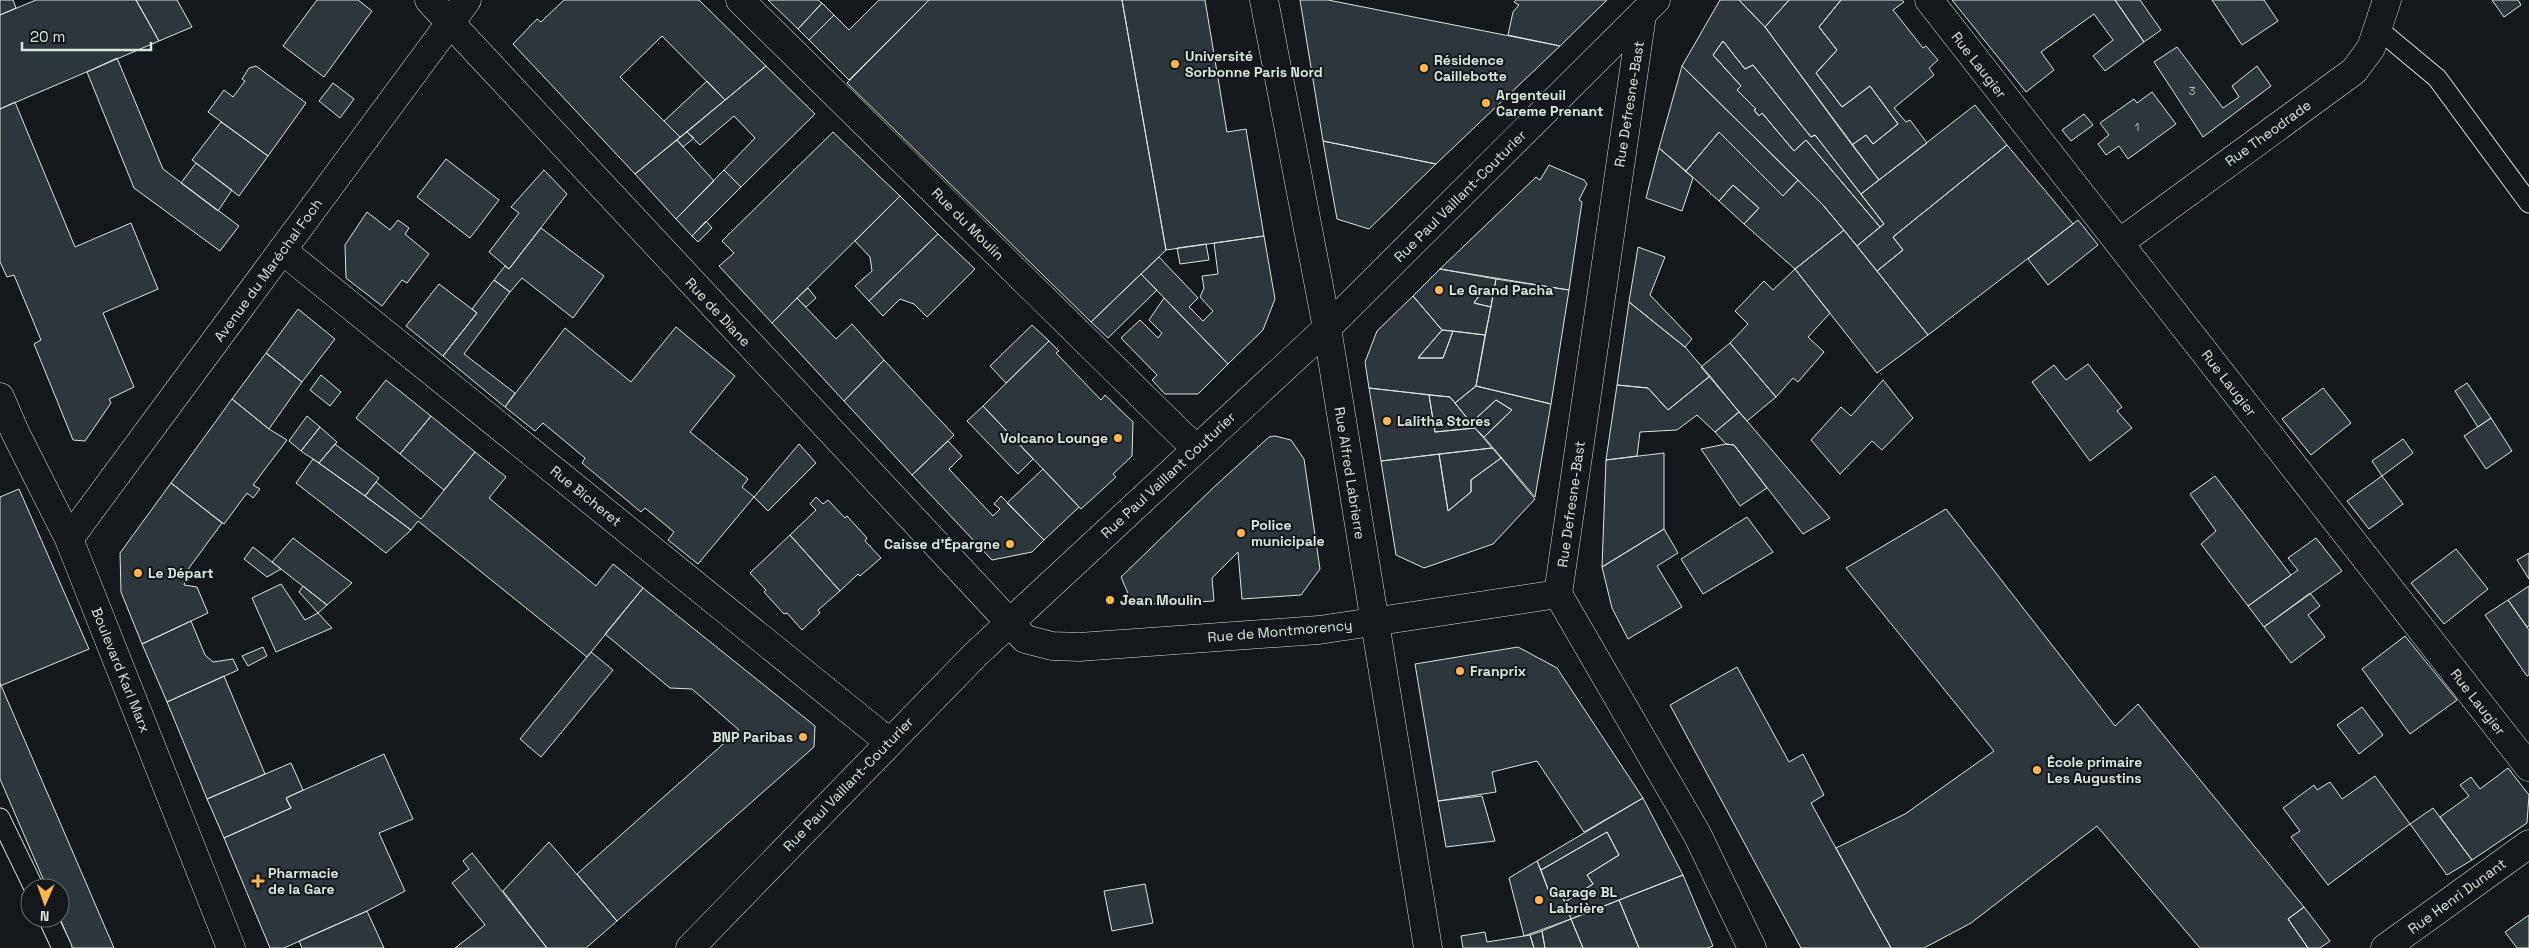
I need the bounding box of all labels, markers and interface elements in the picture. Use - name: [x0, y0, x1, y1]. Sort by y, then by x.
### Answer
- scale bar: [22, 20, 151, 52]
- text: 20 m: [30, 27, 65, 46]
- street label: Rue Laugier: [1947, 28, 2011, 102]
- street label: Rue Defresne-Bast: [1610, 40, 1648, 168]
- place label: Université Sorbonne Paris Nord: [1185, 47, 1323, 81]
- place label: Résidence Caillebotte: [1434, 51, 1507, 85]
- marker: Université Sorbonne Paris Nord: [1169, 58, 1181, 70]
- marker: Résidence Caillebotte: [1418, 62, 1430, 74]
- house number: 3: [2189, 84, 2196, 98]
- place label: Argenteuil Careme Prenant: [1496, 86, 1603, 120]
- street label: Rue Theodrade: [2221, 96, 2315, 170]
- marker: Argenteuil Careme Prenant: [1480, 97, 1492, 109]
- house number: 1: [2135, 120, 2139, 134]
- street label: Rue Paul Vaillant-Couturier: [1390, 126, 1530, 266]
- street label: Rue du Moulin: [928, 184, 1008, 264]
- street label: Avenue du Maréchal Foch: [210, 195, 326, 345]
- street label: Rue de Diane: [681, 274, 755, 350]
- place label: Le Grand Pacha: [1449, 281, 1553, 299]
- marker: Le Grand Pacha: [1433, 284, 1445, 296]
- street label: Rue Laugier: [2197, 346, 2261, 420]
- street label: Rue Alfred Labrierre: [1331, 406, 1369, 540]
- street label: Rue Paul Vaillant Couturier: [1097, 408, 1239, 542]
- place label: Lalitha Stores: [1397, 412, 1491, 430]
- marker: Lalitha Stores: [1381, 415, 1393, 427]
- place label: Volcano Lounge: [1000, 429, 1108, 447]
- marker: Volcano Lounge: [1112, 432, 1124, 444]
- street label: Rue Defresne-Bast: [1553, 440, 1589, 568]
- street label: Rue Bicheret: [547, 462, 625, 530]
- place label: Police municipale: [1251, 516, 1325, 550]
- marker: Police municipale: [1235, 527, 1247, 539]
- place label: Caisse d'Épargne: [884, 535, 1000, 553]
- marker: Caisse d'Épargne: [1004, 538, 1016, 550]
- place label: Le Départ: [148, 564, 214, 582]
- marker: Le Départ: [132, 567, 144, 579]
- place label: Jean Moulin: [1120, 591, 1202, 609]
- marker: Jean Moulin: [1104, 594, 1116, 606]
- street label: Boulevard Karl Marx: [88, 605, 154, 735]
- street label: Rue de Montmorency: [1207, 616, 1353, 646]
- place label: Franprix: [1470, 662, 1526, 680]
- marker: Franprix: [1454, 665, 1466, 677]
- street label: Rue Laugier: [2446, 665, 2510, 739]
- street label: Rue Paul Vaillant-Couturier: [779, 713, 917, 855]
- place label: BNP Paribas: [712, 728, 793, 746]
- marker: BNP Paribas: [797, 731, 809, 743]
- place label: École primaire Les Augustins: [2047, 753, 2142, 787]
- marker: École primaire Les Augustins: [2031, 764, 2043, 776]
- street label: Rue Henri Dunant: [2404, 854, 2510, 938]
- place label: Pharmacie de la Gare: [268, 864, 339, 898]
- marker: Pharmacie de la Gare: [252, 875, 264, 887]
- north arrow: [20, 878, 70, 928]
- place label: Garage BL Labrière: [1549, 883, 1618, 917]
- marker: Garage BL Labrière: [1533, 894, 1545, 906]
- text: N: [40, 907, 50, 925]

